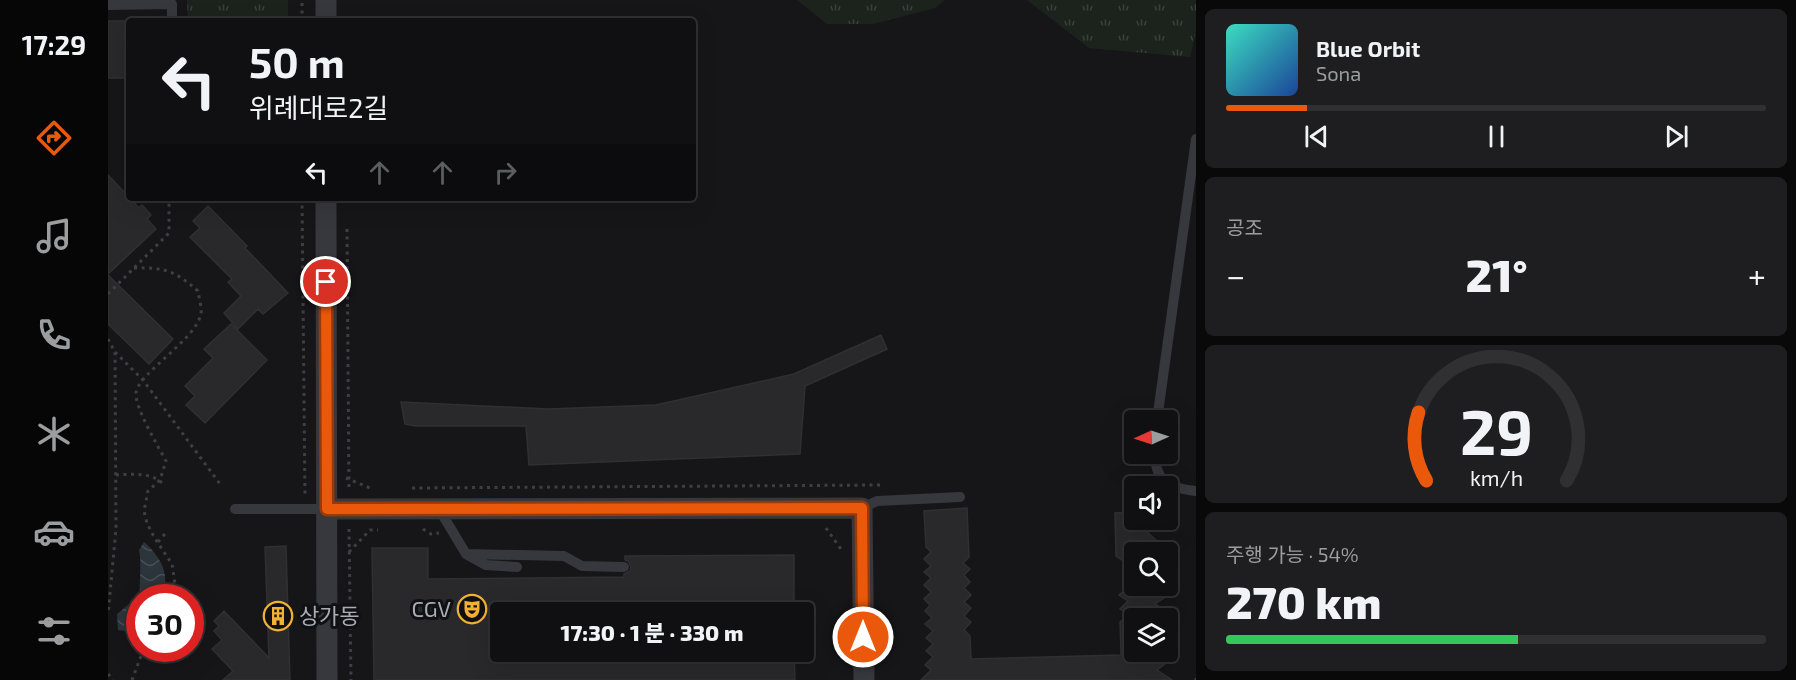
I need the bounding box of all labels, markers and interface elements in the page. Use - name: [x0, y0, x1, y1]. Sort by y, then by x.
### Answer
- text: 17:29: [22, 28, 86, 60]
- text: Blue Orbit: [1316, 35, 1420, 61]
- text: 50 m: [249, 36, 345, 86]
- icon: left: [150, 42, 228, 120]
- text: Sona: [1316, 61, 1361, 85]
- text: 위례대로2길: [249, 91, 388, 123]
- icon: directions: [33, 117, 75, 159]
- icon: previous: [1300, 120, 1333, 153]
- icon: pause: [1480, 120, 1513, 153]
- icon: next: [1660, 120, 1693, 153]
- icon: left: [300, 156, 333, 189]
- icon: ahead: [363, 156, 396, 189]
- icon: ahead: [426, 156, 459, 189]
- icon: right: [489, 156, 522, 189]
- icon: music: [33, 215, 75, 257]
- text: 공조: [1226, 215, 1263, 239]
- text: 21°: [1466, 247, 1528, 301]
- text: −: [1226, 255, 1245, 295]
- text: +: [1748, 255, 1766, 295]
- pin: [300, 256, 351, 307]
- icon: arrive: [309, 265, 342, 298]
- icon: phone: [33, 314, 75, 356]
- text: 29: [1459, 393, 1533, 468]
- north arrow: [1124, 410, 1178, 464]
- map controls: [1124, 410, 1178, 662]
- icon: climate: [33, 413, 75, 455]
- text: km/h: [1469, 465, 1523, 490]
- button: sound: [1124, 476, 1178, 530]
- icon: car: [33, 511, 75, 553]
- button: search: [1124, 542, 1178, 596]
- text: 주행 가능 · 54%: [1226, 542, 1359, 566]
- text: 270 km: [1226, 574, 1381, 628]
- speed limit sign: 30: [126, 584, 204, 662]
- theatre icon: CGV: [456, 593, 488, 625]
- place label: CGV: [411, 595, 452, 621]
- building icon: 상가동: [262, 600, 294, 632]
- place label: 상가동: [299, 602, 360, 628]
- position arrow: [831, 605, 895, 669]
- button: layers: [1124, 608, 1178, 662]
- icon: filters: [33, 610, 75, 652]
- text: 17:30 · 1 분 · 330 m: [561, 619, 743, 645]

